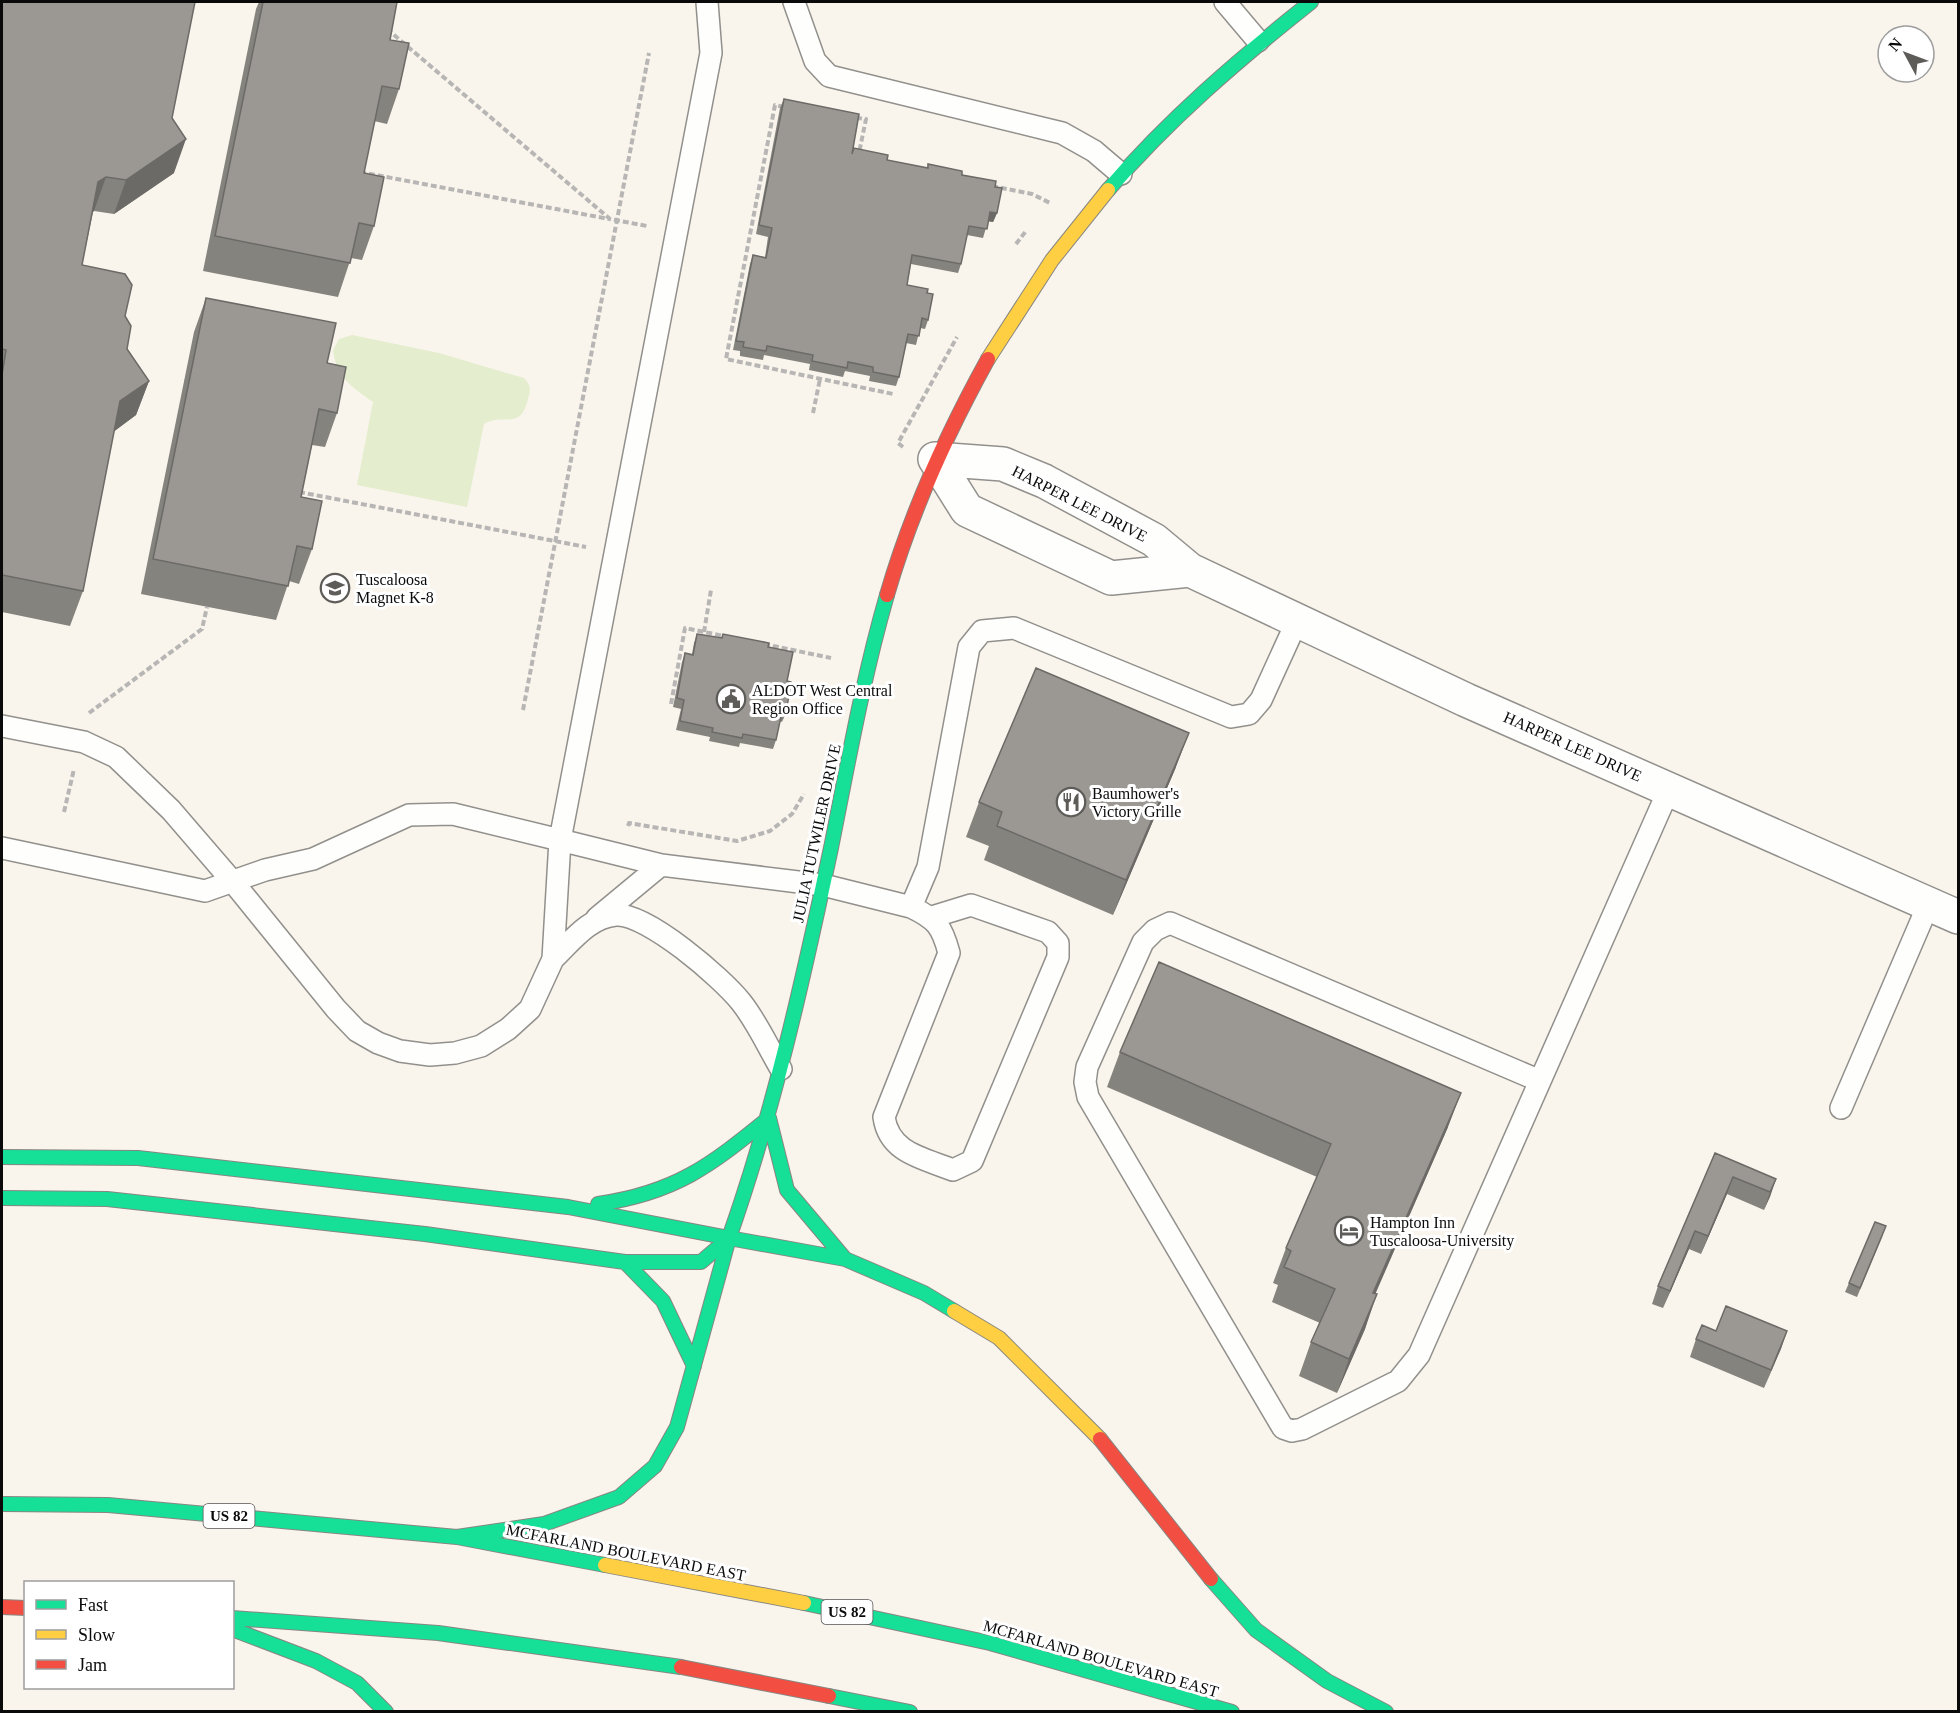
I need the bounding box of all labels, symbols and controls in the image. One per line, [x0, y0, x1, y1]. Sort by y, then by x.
north arrow [1876, 24, 1936, 84]
text: N [1885, 34, 1906, 54]
street label: HARPER LEE DRIVE [1009, 462, 1150, 545]
place label: Tuscaloosa Magnet K-8 [356, 571, 434, 607]
school or university icon: Tuscaloosa Magnet K-8 [319, 572, 351, 604]
place label: ALDOT West Central Region Office [752, 682, 893, 718]
public building icon: ALDOT West Central Region Office [715, 683, 747, 715]
street label: HARPER LEE DRIVE [1501, 708, 1644, 785]
street label: JULIA TUTWILER DRIVE [789, 742, 844, 924]
place label: Baumhower's Victory Grille [1092, 785, 1181, 821]
restaurant icon: Baumhower's Victory Grille [1055, 786, 1087, 818]
place label: Hampton Inn Tuscaloosa-University [1370, 1214, 1514, 1250]
hotel icon: Hampton Inn Tuscaloosa-University [1333, 1215, 1365, 1247]
road number: US 82 [204, 1504, 254, 1528]
street label: MCFARLAND BOULEVARD EAST [505, 1521, 747, 1584]
legend [24, 1581, 234, 1689]
text: Fast [78, 1595, 108, 1615]
road number: US 82 [822, 1600, 872, 1624]
street label: MCFARLAND BOULEVARD EAST [981, 1617, 1221, 1700]
text: Slow [78, 1625, 115, 1645]
text: Jam [78, 1655, 107, 1675]

